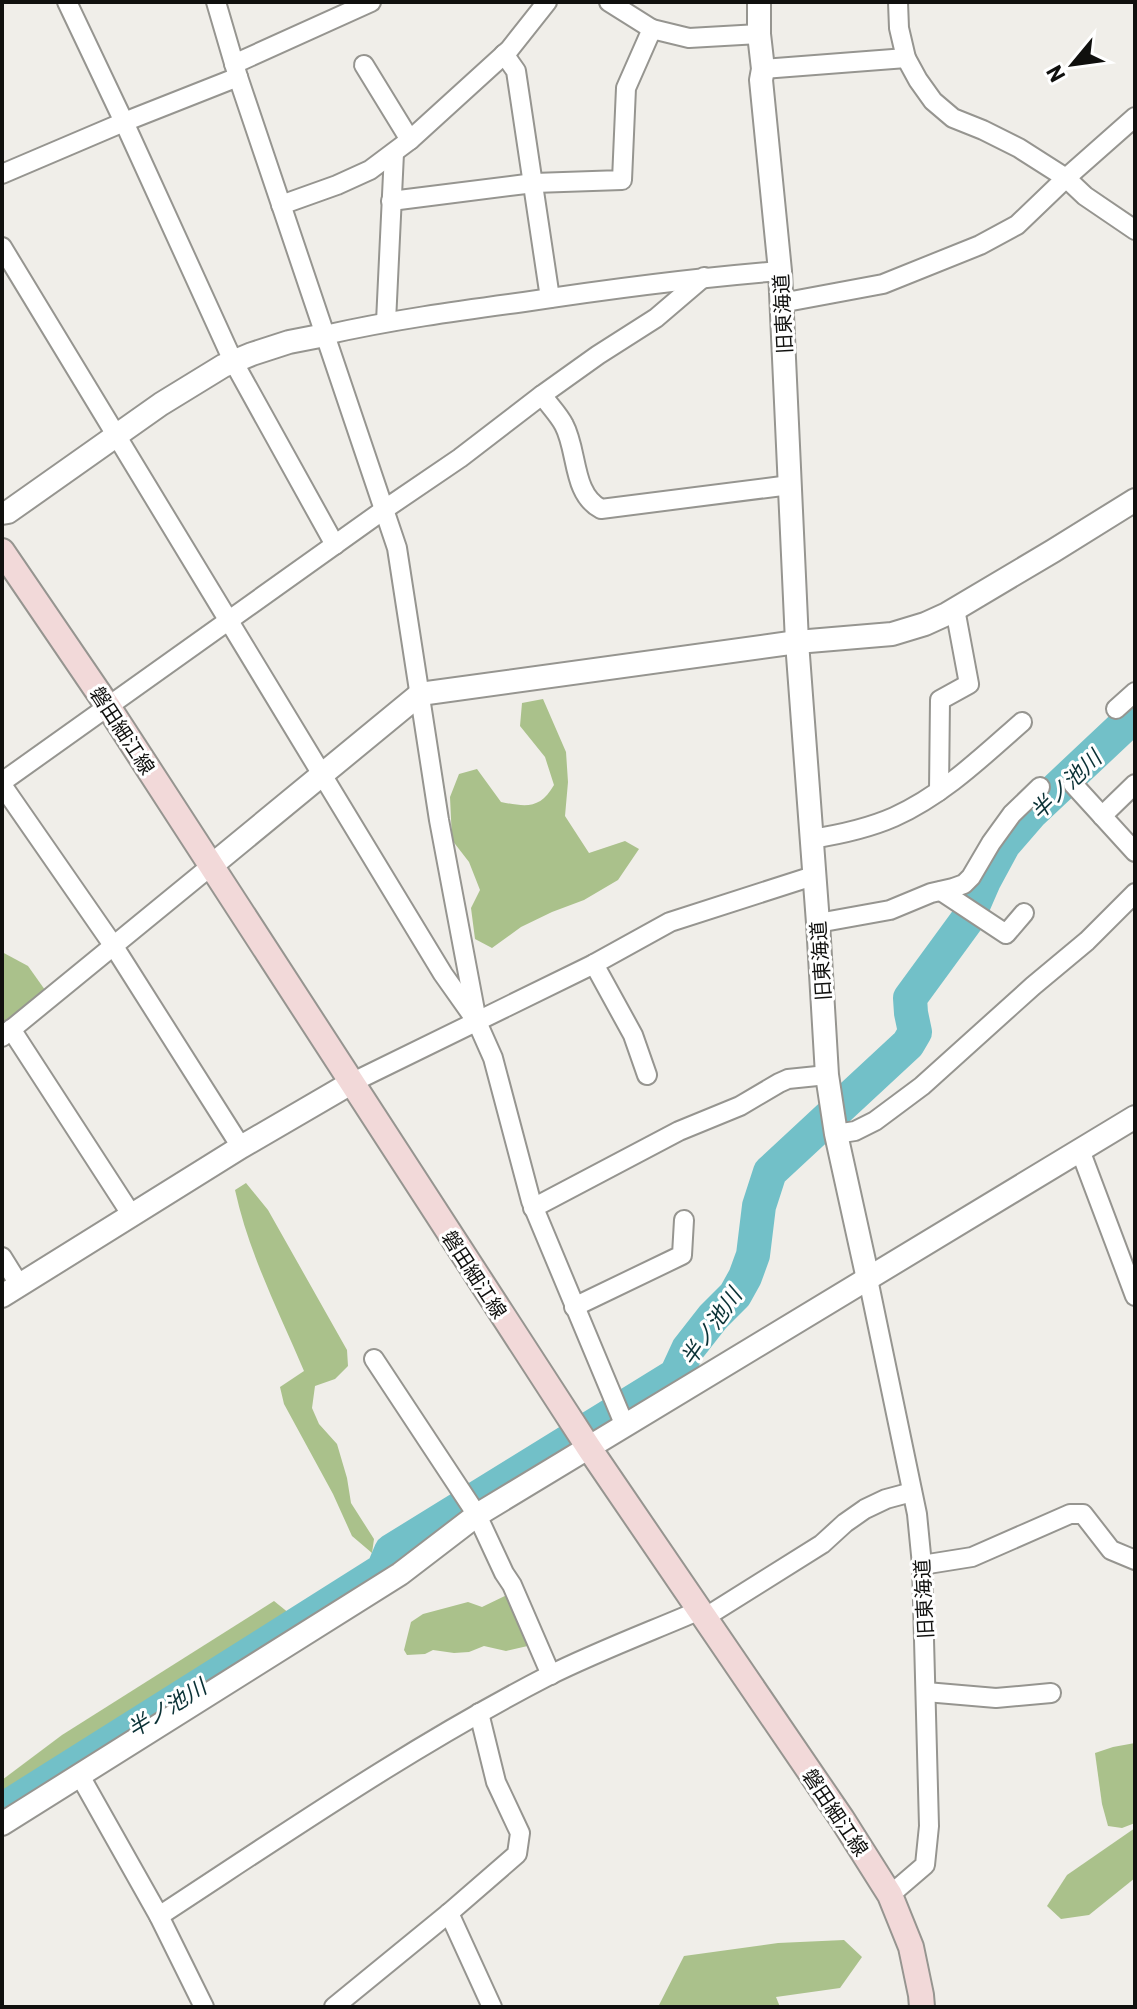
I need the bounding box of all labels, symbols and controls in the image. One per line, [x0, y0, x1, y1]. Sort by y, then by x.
north arrow [1033, 24, 1113, 104]
text: N [1040, 61, 1070, 87]
street label: 旧東海道 [768, 273, 796, 355]
street label: 磐田細江線 [86, 682, 160, 778]
water label: 半ノ池川 [1024, 743, 1107, 824]
street label: 旧東海道 [805, 920, 835, 1002]
street label: 磐田細江線 [438, 1226, 512, 1322]
water label: 半ノ池川 [674, 1281, 747, 1370]
street label: 旧東海道 [909, 1558, 937, 1640]
water label: 半ノ池川 [122, 1672, 212, 1741]
street label: 磐田細江線 [798, 1764, 874, 1860]

